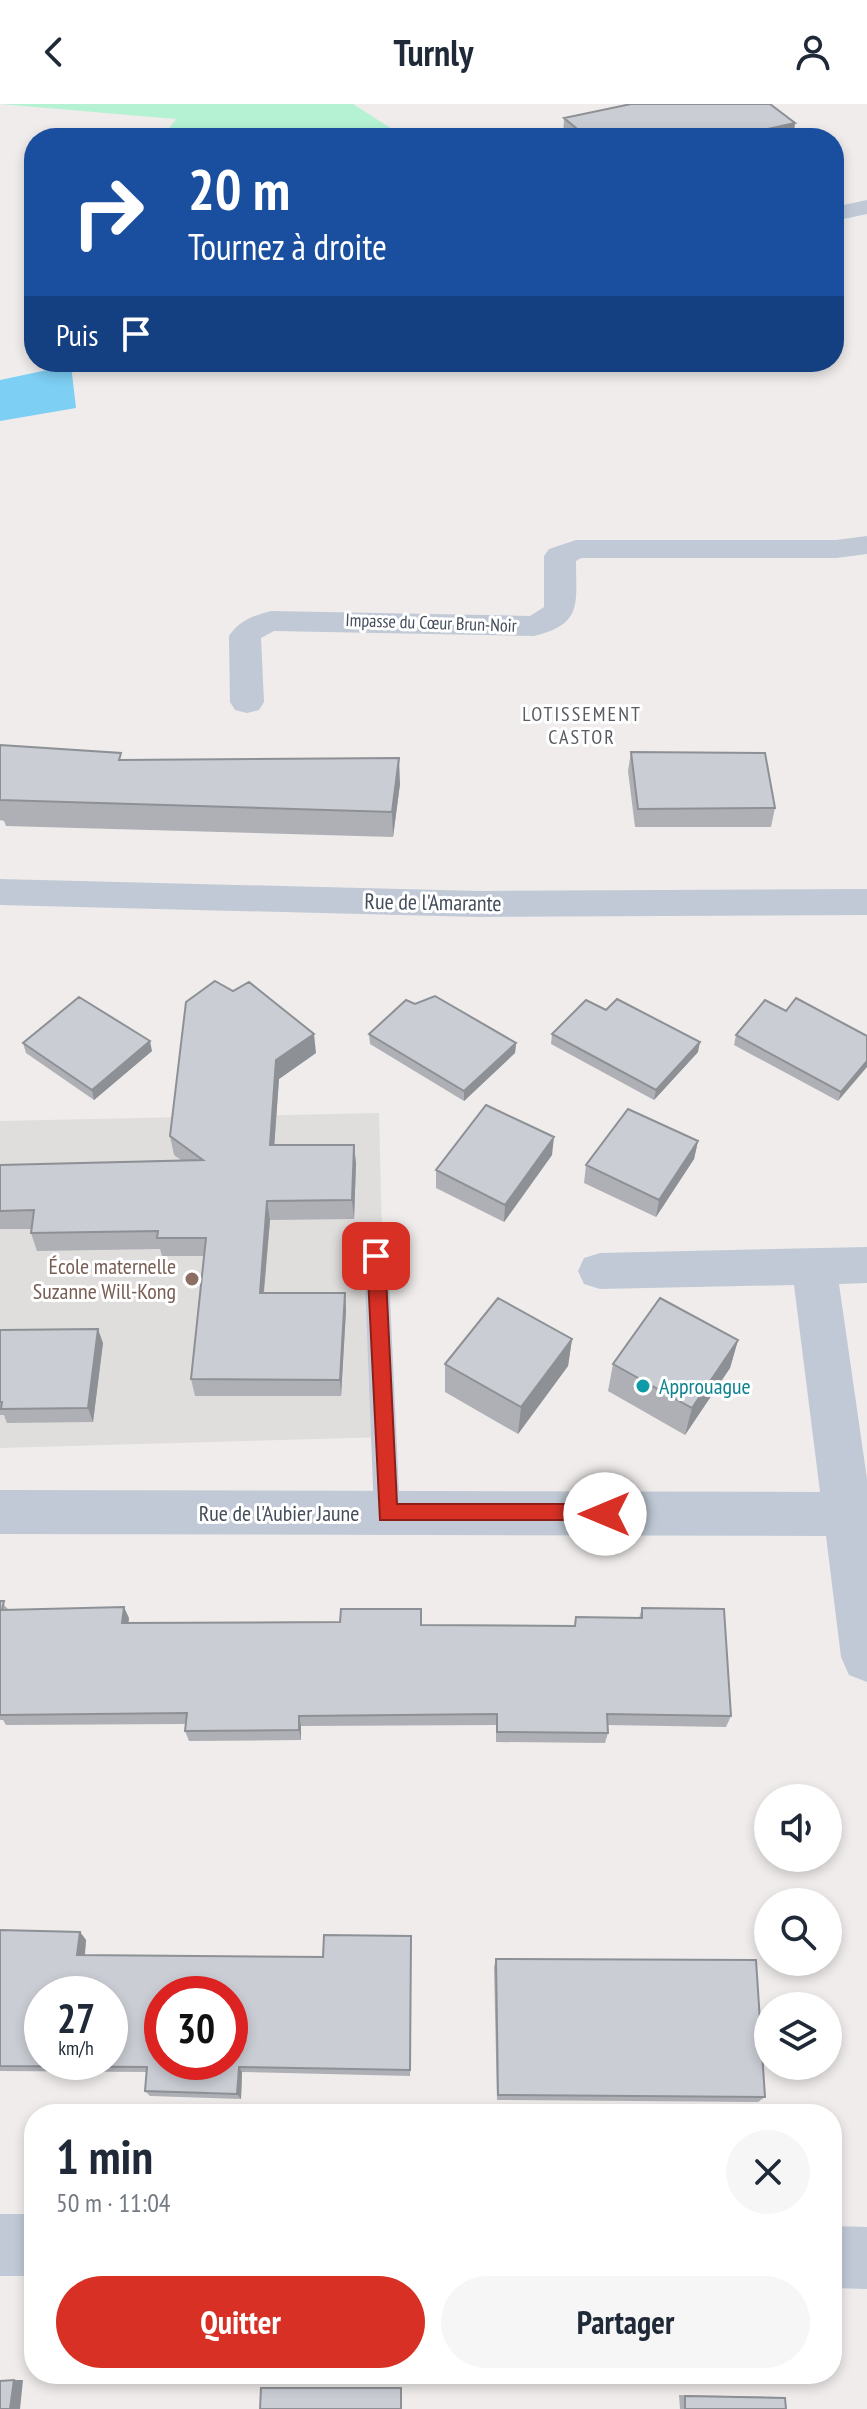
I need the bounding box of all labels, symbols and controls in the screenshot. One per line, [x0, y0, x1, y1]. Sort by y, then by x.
text: Turnly [394, 29, 473, 76]
icon: back [32, 30, 76, 74]
icon: person [791, 30, 835, 74]
text: 20 m [188, 153, 290, 225]
icon: right [56, 160, 160, 264]
text: Tournez à droite [188, 223, 387, 270]
icon: arrive [114, 312, 158, 356]
text: Puis [56, 315, 98, 354]
street label: Impasse du Cœur Brun-Noir [345, 608, 517, 637]
district label: LOTISSEMENT CASTOR [522, 701, 642, 750]
street label: Rue de l'Amarante [364, 887, 502, 917]
pin [342, 1222, 410, 1290]
icon: arrive [354, 1234, 398, 1278]
place label: École maternelle Suzanne Will-Kong [33, 1252, 176, 1305]
marker: École maternelle Suzanne Will-Kong [183, 1270, 201, 1288]
place label: Approuague [659, 1372, 751, 1400]
marker: Approuague [634, 1377, 652, 1395]
position arrow [563, 1472, 647, 1556]
street label: Rue de l'Aubier Jaune [199, 1499, 359, 1527]
map controls [754, 1784, 842, 2080]
button: sound [754, 1784, 842, 1872]
button: search [754, 1888, 842, 1976]
speed limit sign: 30 [144, 1976, 248, 2080]
text: 27 [57, 1992, 95, 2044]
button: layers [754, 1992, 842, 2080]
text: km/h [58, 2035, 94, 2061]
text: 1 min [56, 2125, 153, 2187]
button: close [726, 2130, 810, 2214]
text: 50 m · 11:04 [56, 2186, 171, 2219]
button: Quitter [56, 2276, 425, 2368]
button: Partager [441, 2276, 810, 2368]

